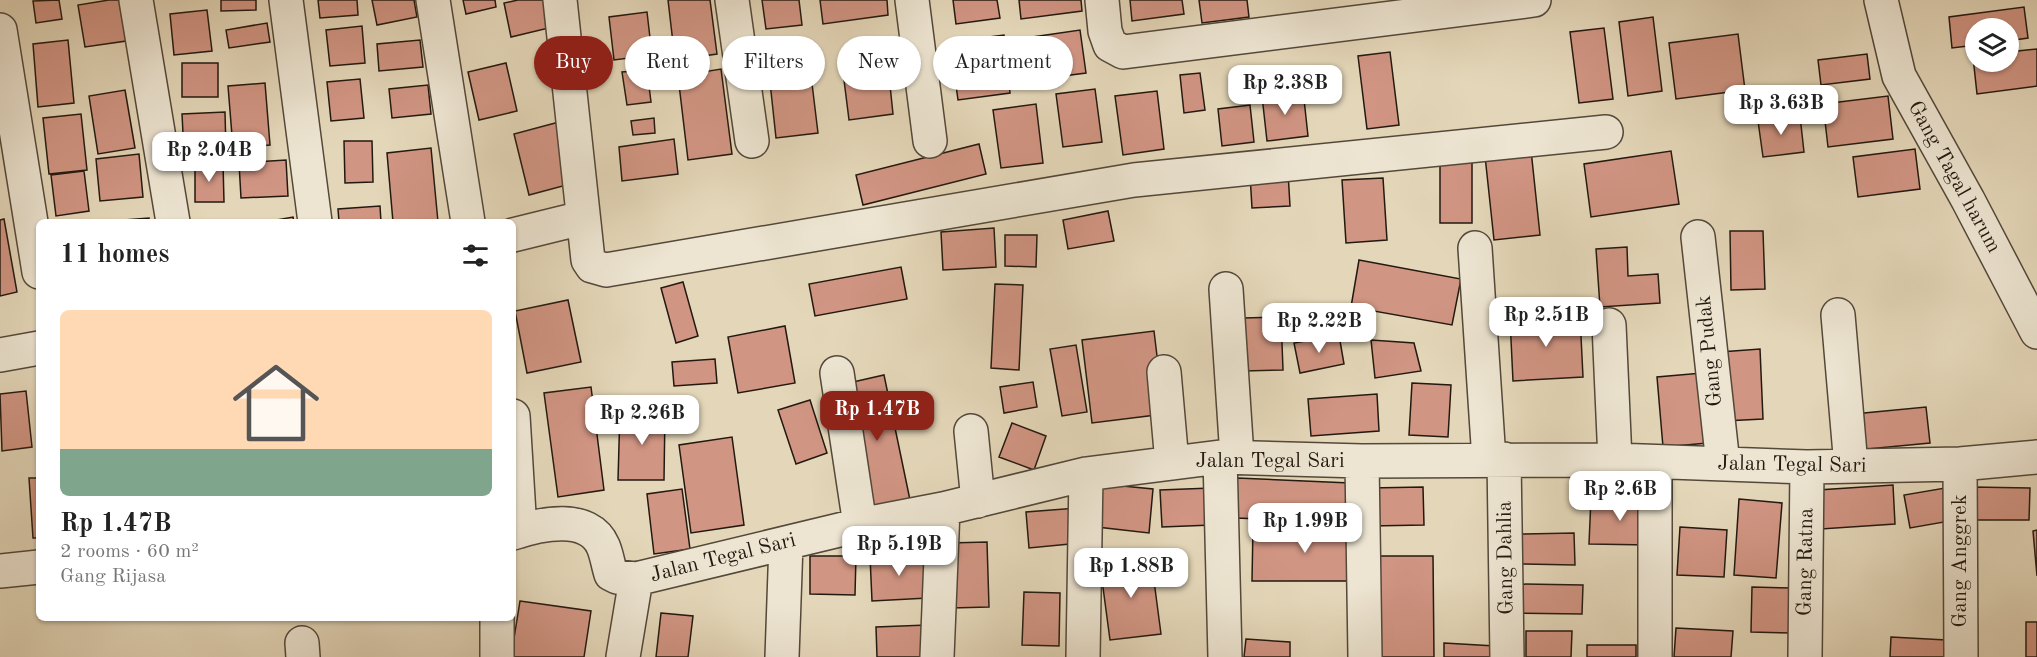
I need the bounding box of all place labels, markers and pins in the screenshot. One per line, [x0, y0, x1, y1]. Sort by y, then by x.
pin: Rp 2.38B [1223, 65, 1347, 116]
pin: Rp 3.63B [1719, 85, 1843, 136]
pin: Rp 2.04B [147, 132, 271, 183]
pin: Rp 2.51B [1484, 297, 1608, 348]
pin: Rp 2.22B [1257, 303, 1381, 354]
pin: Rp 1.47B [815, 391, 939, 442]
pin: Rp 2.26B [580, 395, 704, 446]
pin: Rp 2.6B [1565, 471, 1675, 522]
pin: Rp 1.99B [1243, 503, 1367, 554]
pin: Rp 5.19B [837, 526, 961, 577]
pin: Rp 1.88B [1069, 548, 1193, 599]

